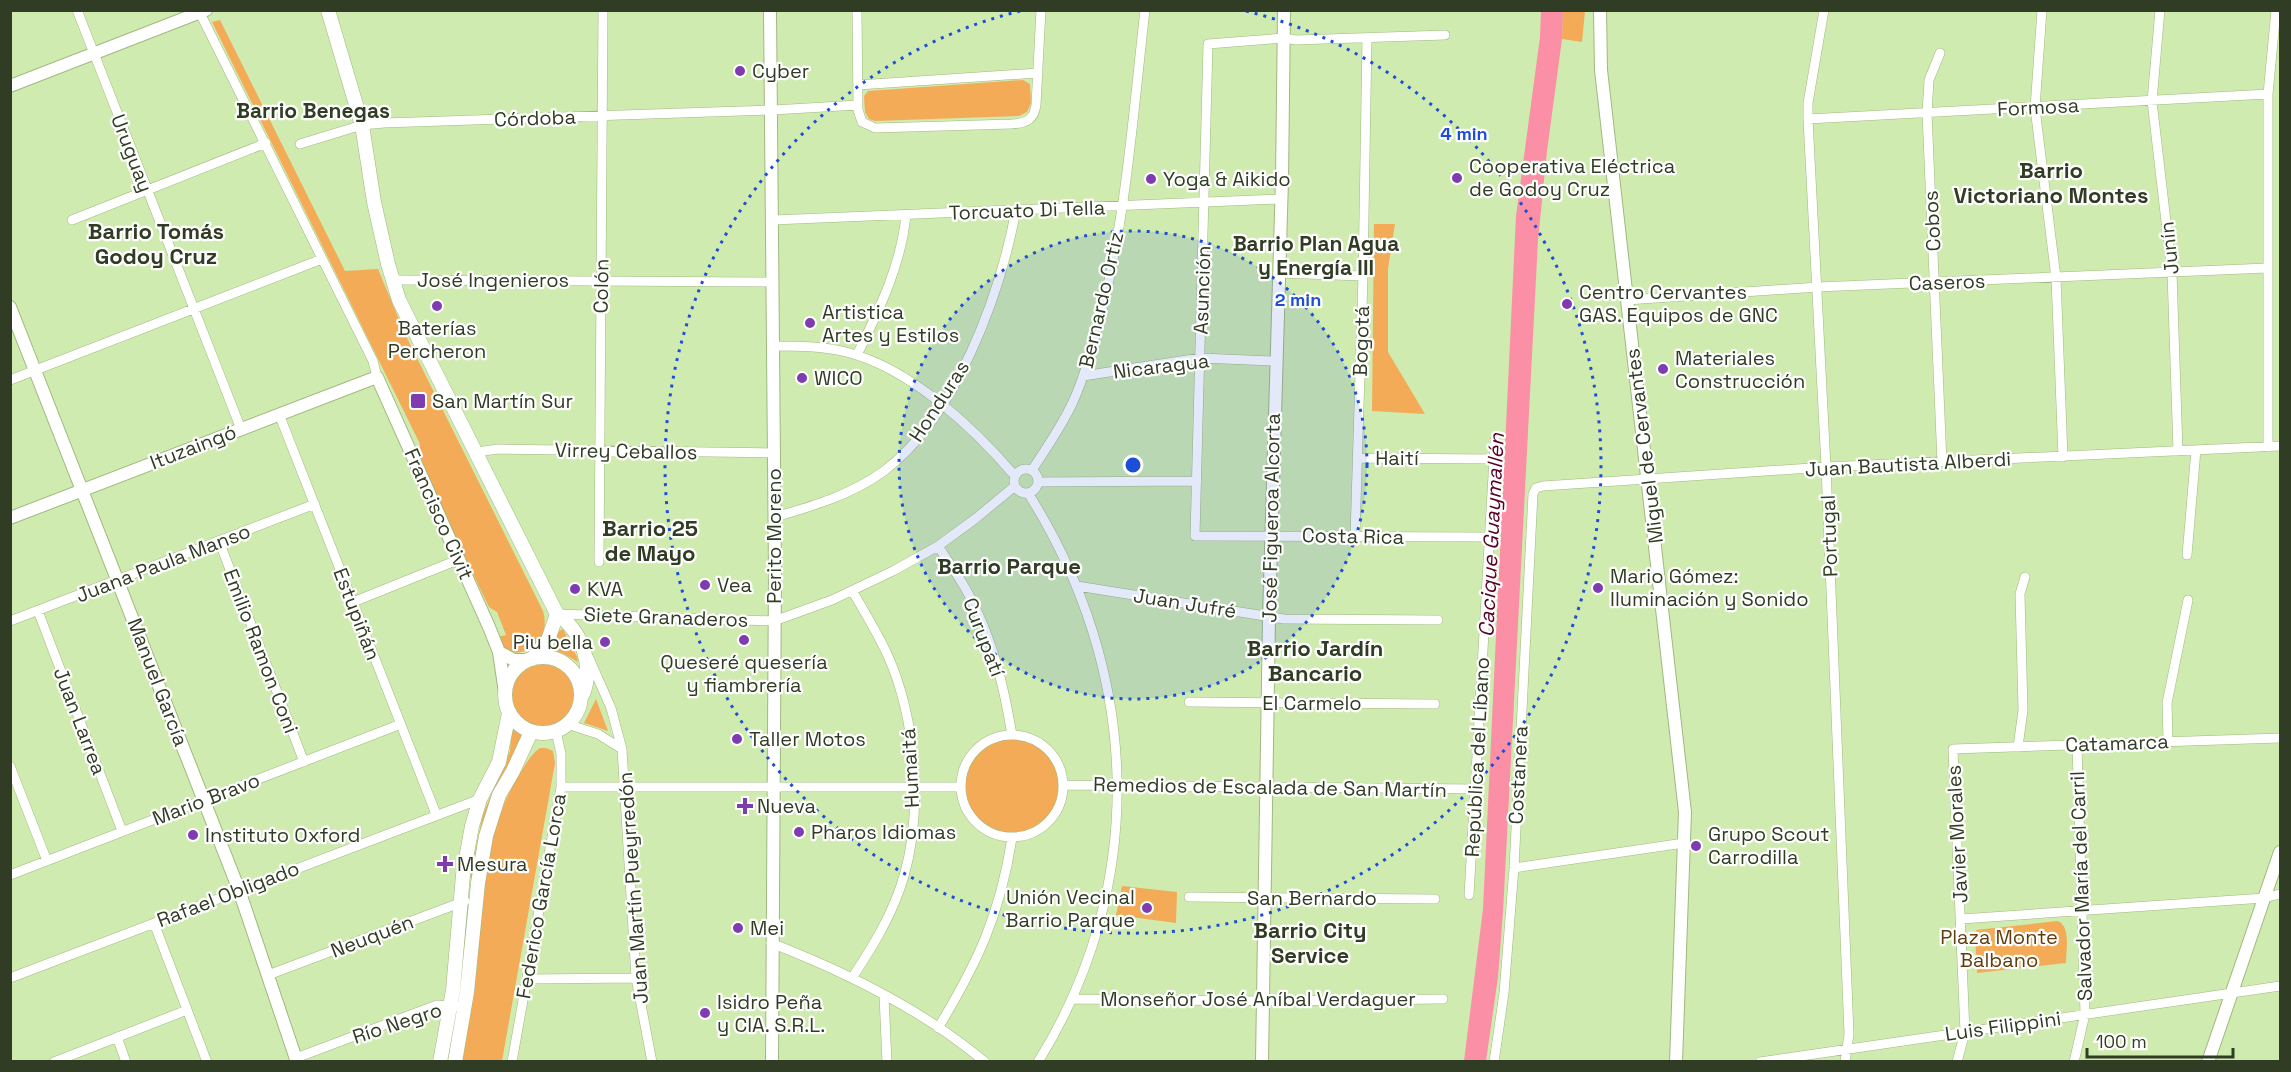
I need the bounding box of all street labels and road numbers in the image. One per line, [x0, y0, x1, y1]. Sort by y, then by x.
street label: Formosa [1996, 92, 2080, 122]
street label: Córdoba [494, 104, 576, 132]
street label: Uruguay [105, 110, 159, 196]
street label: Cobos [1917, 190, 1947, 252]
street label: Torcuato Di Tella [948, 194, 1106, 226]
street label: Junín [2153, 220, 2185, 276]
street label: Bernardo Ortiz [1073, 229, 1129, 371]
street label: Asunción [1187, 245, 1217, 335]
street label: Colón [588, 258, 614, 314]
street label: José Ingenieros [417, 267, 569, 293]
street label: Caseros [1908, 268, 1986, 296]
street label: Bogotá [1347, 305, 1375, 377]
street label: Nicaragua [1111, 347, 1211, 385]
street label: Miguel de Cervantes [1619, 347, 1669, 545]
street label: Honduras [903, 355, 975, 447]
street label: José Figueroa Alcorta [1256, 413, 1286, 623]
street label: Ituzaingó [146, 419, 240, 475]
street label: Virrey Ceballos [554, 437, 698, 465]
street label: Francisco Civit [398, 444, 480, 584]
street label: Haití [1375, 445, 1419, 471]
street label: Juan Bautista Alberdi [1804, 446, 2012, 482]
street label: Perito Moreno [761, 468, 787, 604]
street label: Portugal [1815, 494, 1843, 578]
street label: Juana Paula Manso [72, 518, 254, 608]
street label: Costa Rica [1302, 522, 1404, 550]
street label: Estupiñán [328, 564, 386, 664]
street label: Emilio Ramon Coni [218, 565, 304, 737]
street label: Juan Jufré [1132, 582, 1238, 624]
street label: Curupatí [957, 594, 1011, 680]
street label: Siete Granaderos [583, 601, 749, 633]
street label: Manuel García [122, 614, 194, 750]
street label: República del Líbano [1459, 656, 1495, 858]
street label: Juan Larrea [48, 664, 112, 778]
street label: El Carmelo [1262, 690, 1362, 716]
street label: Costanera [1502, 725, 1534, 825]
street label: Humaitá [895, 728, 925, 808]
street label: Catamarca [2065, 728, 2169, 758]
street label: Javier Morales [1940, 764, 1974, 904]
street label: Mario Bravo [149, 767, 263, 831]
street label: Juan Martín Pueyrredón [612, 771, 654, 1005]
street label: Remedios de Escalada de San Martín [1093, 771, 1447, 803]
street label: Salvador María del Carril [2064, 771, 2098, 1001]
street label: Federico García Lorca [510, 791, 572, 1001]
street label: Rafael Obligado [153, 855, 303, 933]
street label: San Bernardo [1247, 885, 1377, 911]
street label: Neuquén [327, 908, 417, 964]
street label: Monseñor José Aníbal Verdaguer [1100, 986, 1416, 1012]
street label: Río Negro [349, 996, 445, 1050]
street label: Luis Filippini [1943, 1005, 2063, 1047]

